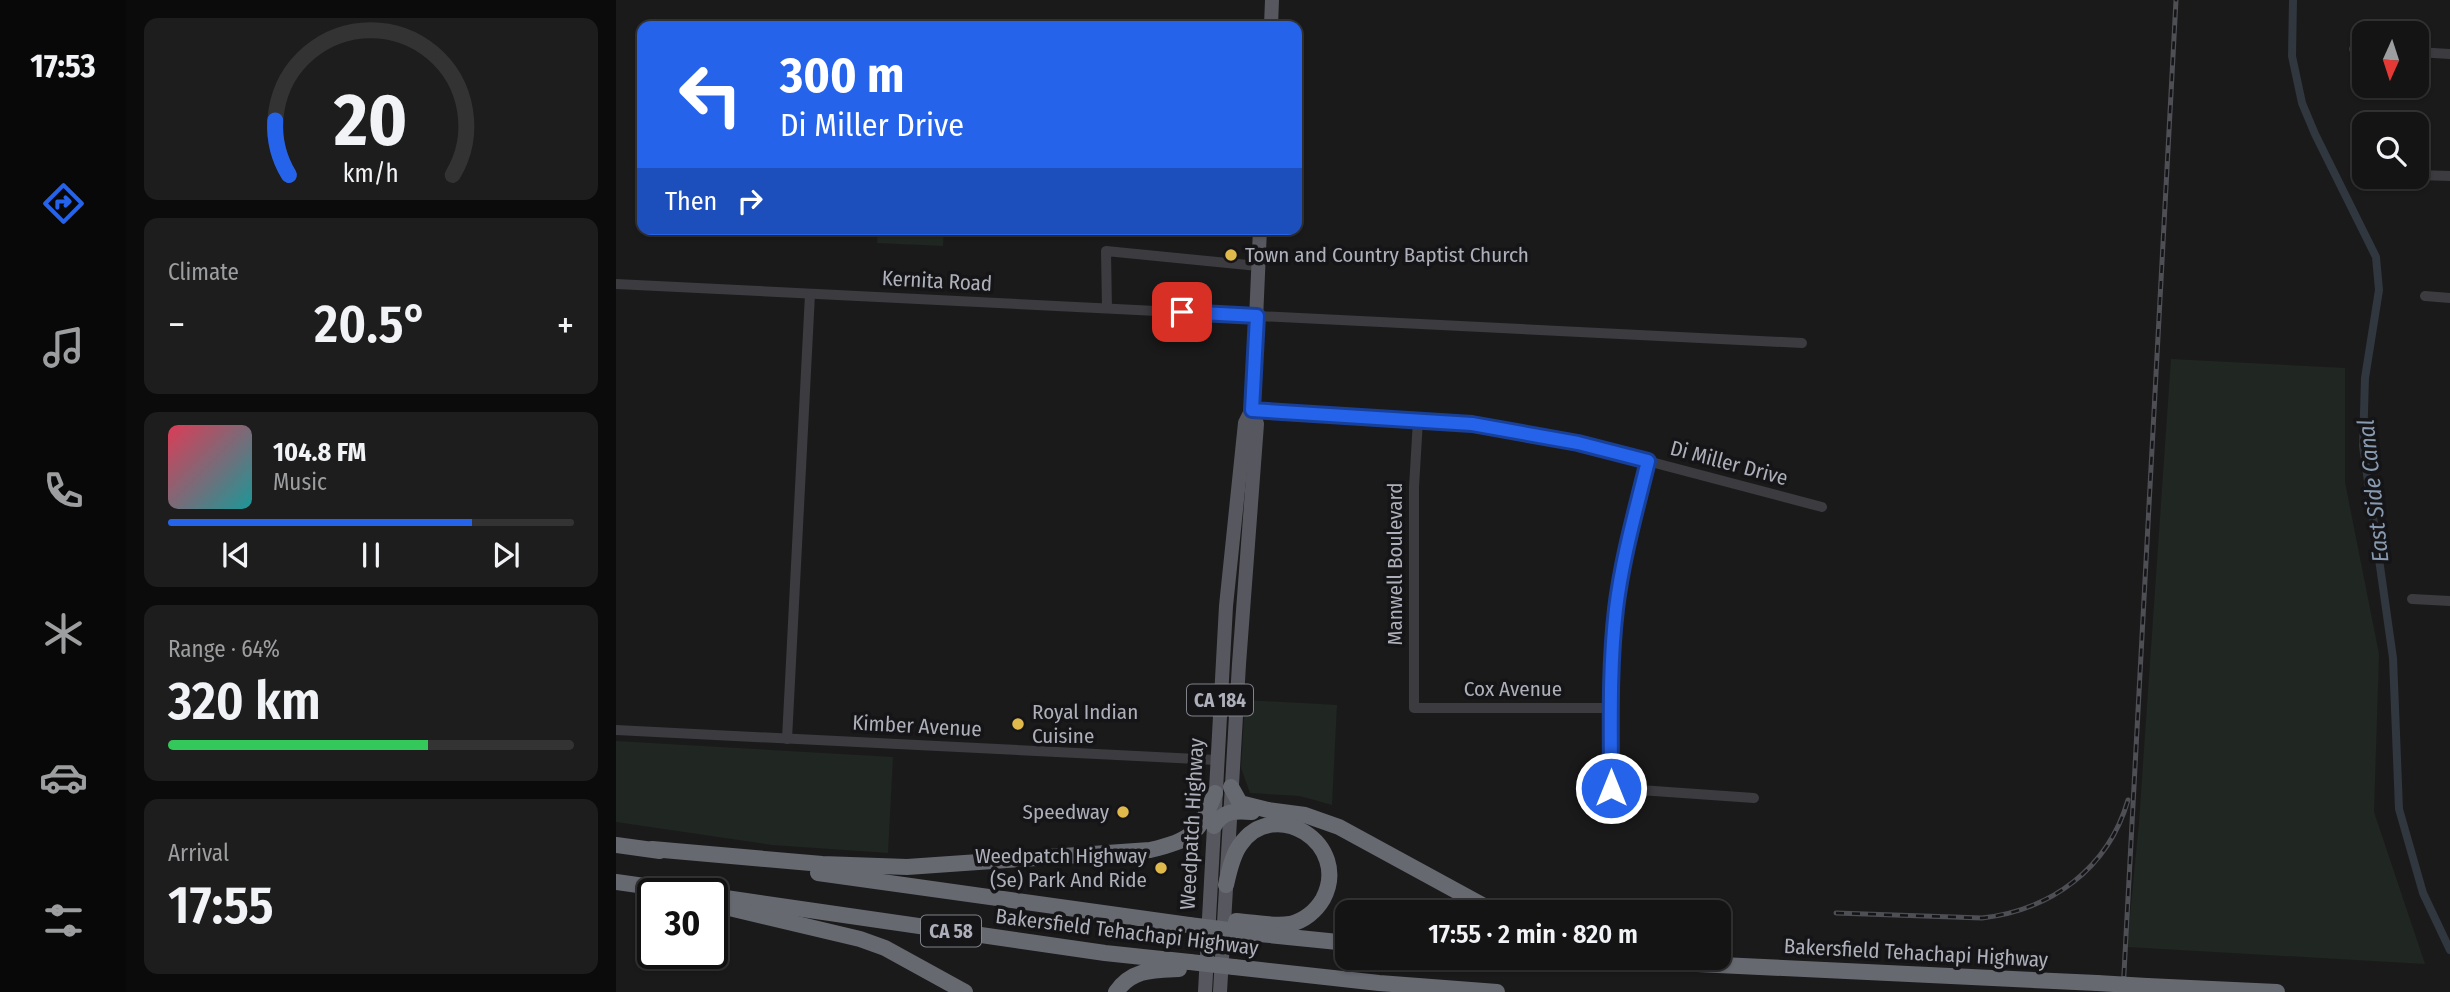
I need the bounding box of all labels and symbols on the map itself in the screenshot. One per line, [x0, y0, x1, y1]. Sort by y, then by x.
north arrow [2352, 21, 2429, 98]
place label: Town and Country Baptist Church [1245, 242, 1529, 268]
marker: Town and Country Baptist Church [1223, 247, 1239, 263]
street label: Kernita Road [881, 265, 993, 297]
pin [1152, 282, 1212, 342]
water label: East Side Canal [2352, 418, 2394, 564]
street label: Di Miller Drive [1667, 435, 1791, 491]
street label: Manwell Boulevard [1382, 482, 1408, 646]
street label: Cox Avenue [1464, 676, 1562, 702]
road number: CA 184 [1187, 684, 1253, 716]
place label: Royal Indian Cuisine [1032, 699, 1138, 749]
street label: Kimber Avenue [852, 710, 982, 742]
marker: Royal Indian Cuisine [1010, 716, 1026, 732]
street label: Weedpatch Highway [1175, 737, 1210, 911]
position arrow [1574, 751, 1648, 825]
place label: Speedway [1023, 799, 1110, 825]
marker: Speedway [1115, 804, 1131, 820]
place label: Weedpatch Highway (Se) Park And Ride [975, 843, 1148, 893]
marker: Weedpatch Highway (Se) Park And Ride [1153, 860, 1169, 876]
speed limit sign: 30 [637, 878, 728, 969]
street label: Bakersfield Tehachapi Highway [994, 903, 1261, 961]
road number: CA 58 [921, 916, 981, 946]
street label: Bakersfield Tehachapi Highway [1783, 933, 2049, 973]

